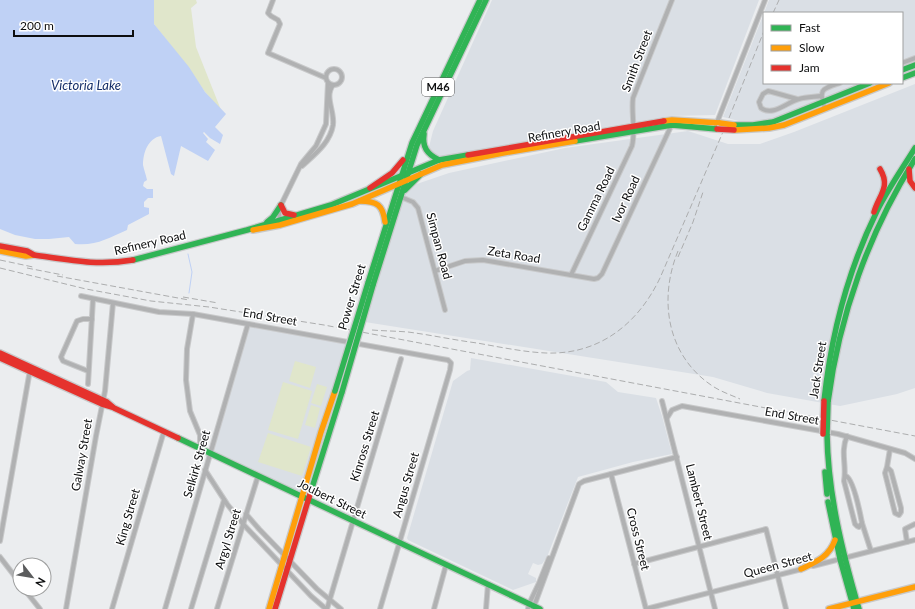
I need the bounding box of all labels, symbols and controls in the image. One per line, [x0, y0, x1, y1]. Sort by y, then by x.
scale bar [14, 12, 133, 38]
legend [763, 12, 903, 84]
text: 200 m [20, 18, 54, 33]
text: Fast [799, 20, 821, 35]
street label: Smith Street [618, 27, 655, 94]
text: Slow [799, 40, 825, 55]
text: Jam [799, 60, 820, 75]
water label: Victoria Lake [51, 77, 121, 93]
road number: M46 [422, 78, 454, 96]
street label: Refinery Road [527, 118, 601, 145]
street label: Gamma Road [573, 164, 618, 234]
street label: Ivor Road [608, 173, 643, 225]
street label: Simpan Road [423, 211, 456, 281]
street label: Refinery Road [113, 227, 187, 258]
street label: Zeta Road [487, 243, 542, 266]
street label: Power Street [334, 261, 369, 332]
street label: End Street [242, 304, 299, 329]
street label: Jack Street [806, 340, 830, 399]
street label: End Street [764, 403, 821, 428]
street label: Kinross Street [347, 408, 383, 483]
street label: Galway Street [68, 417, 95, 492]
street label: Selkirk Street [180, 428, 214, 499]
street label: Angus Street [389, 450, 422, 519]
street label: Lambert Street [683, 462, 716, 542]
street label: Joubert Street [295, 475, 370, 522]
street label: King Street [112, 486, 143, 547]
street label: Argyl Street [211, 506, 244, 571]
street label: Cross Street [623, 506, 654, 572]
street label: Queen Street [742, 548, 814, 581]
north arrow [12, 557, 52, 597]
text: N [33, 575, 49, 589]

